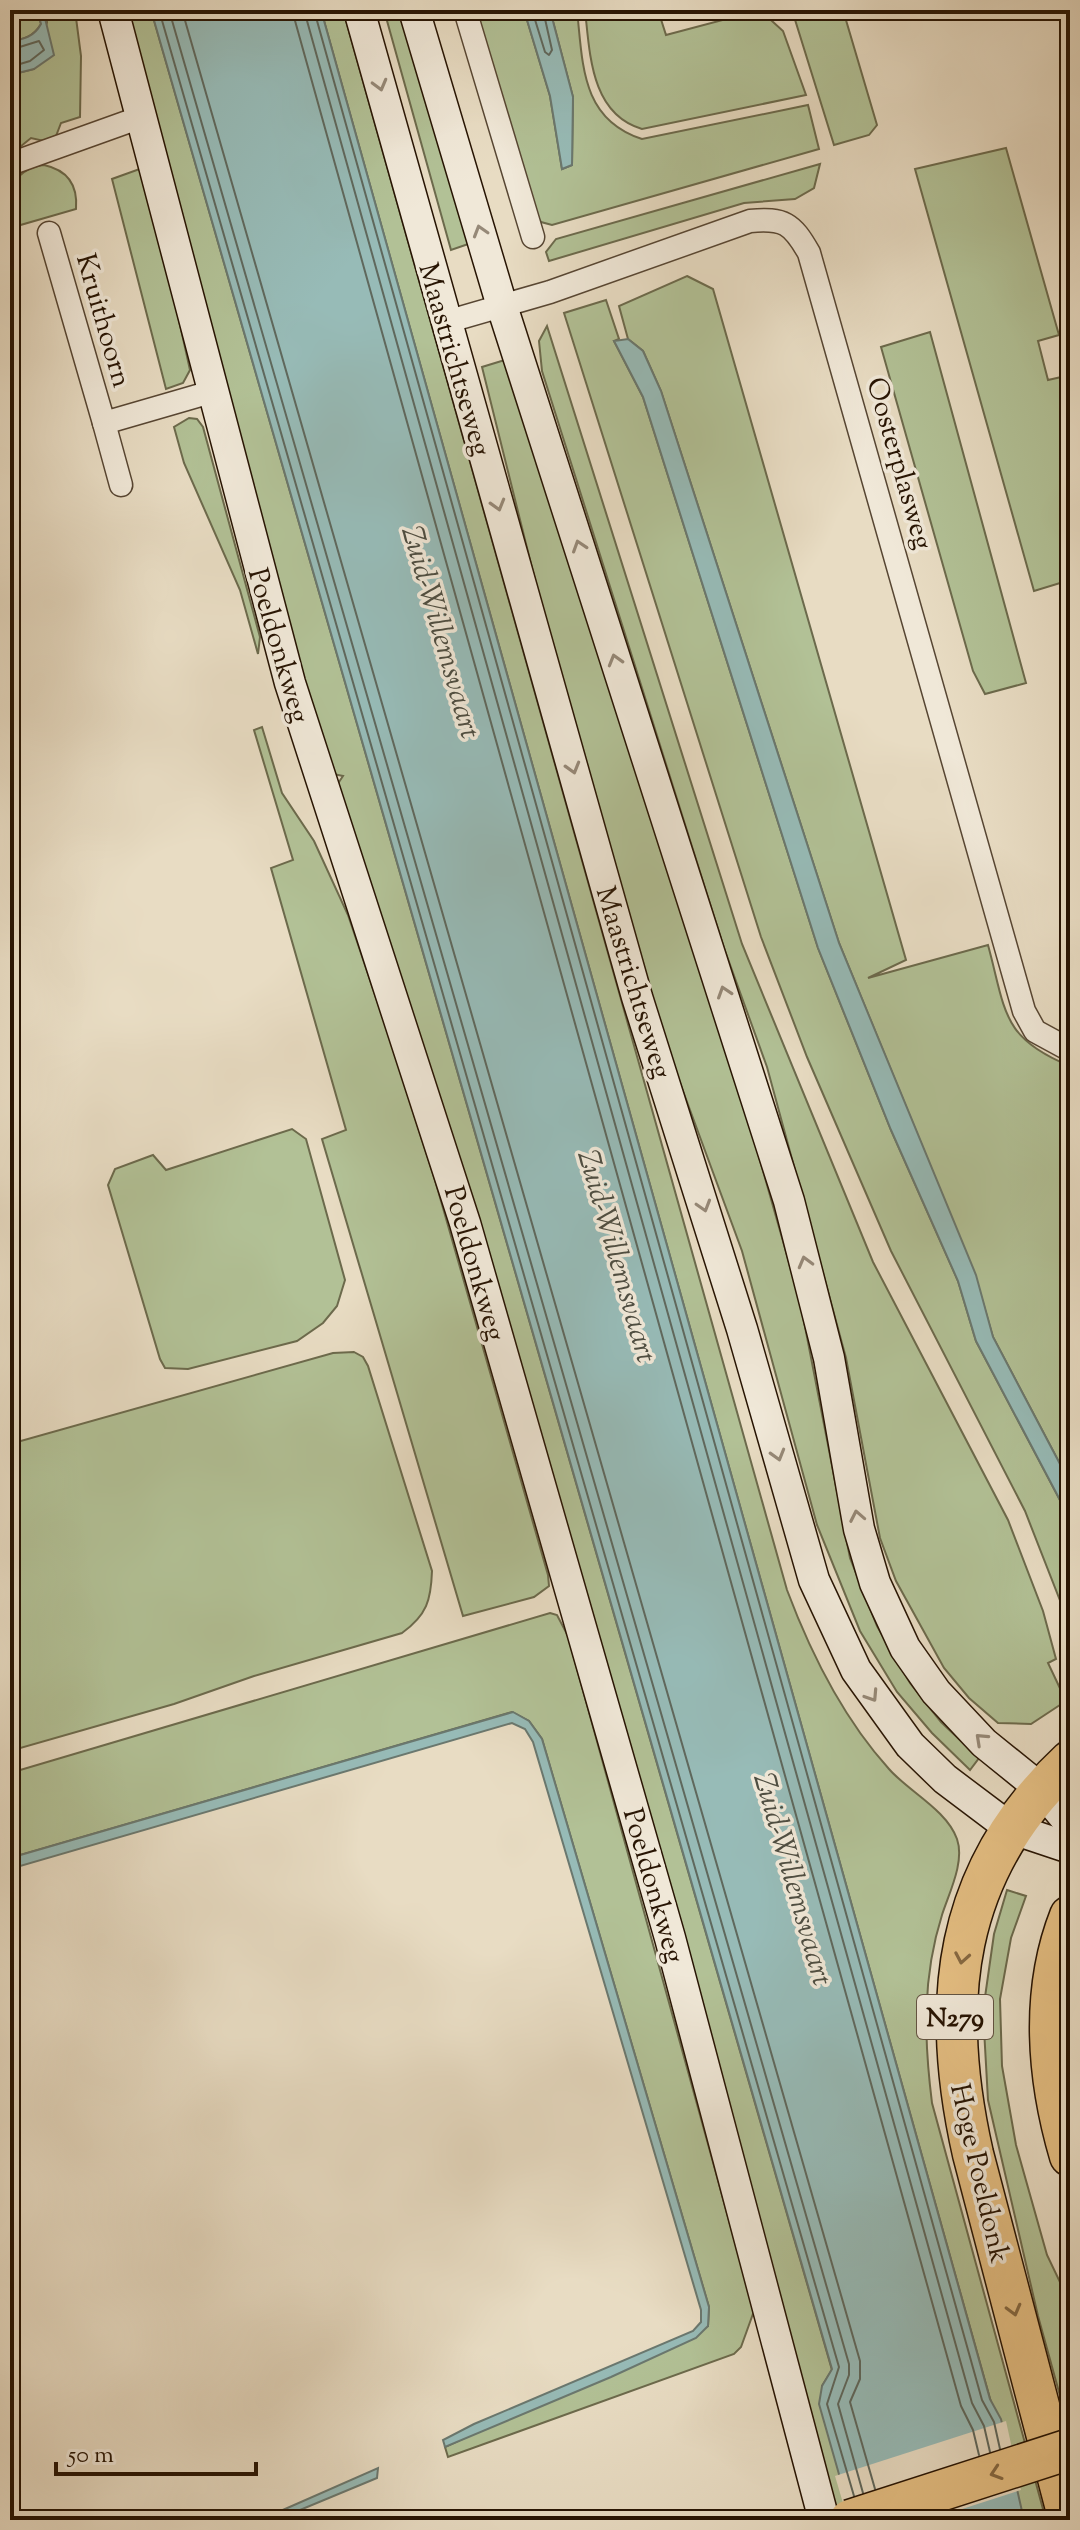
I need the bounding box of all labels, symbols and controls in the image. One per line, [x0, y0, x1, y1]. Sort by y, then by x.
one-way arrow [371, 78, 387, 92]
one-way arrow [473, 225, 489, 239]
street label: Kruithoorn [64, 249, 140, 392]
street label: Maastrichtseweg [406, 259, 500, 461]
street label: Oosterplasweg [854, 373, 942, 555]
one-way arrow [489, 498, 505, 512]
water label: Zuid-Willemsvaart [389, 521, 491, 744]
one-way arrow [573, 540, 589, 554]
street label: Poeldonkweg [236, 564, 318, 728]
one-way arrow [608, 653, 624, 667]
one-way arrow [563, 761, 580, 775]
street label: Maastrichtseweg [584, 882, 680, 1084]
one-way arrow [717, 985, 733, 999]
water label: Zuid-Willemsvaart [565, 1145, 667, 1368]
street label: Poeldonkweg [432, 1182, 514, 1346]
one-way arrow [695, 1199, 711, 1212]
one-way arrow [798, 1255, 814, 1269]
one-way arrow [769, 1448, 785, 1462]
one-way arrow [849, 1510, 866, 1524]
one-way arrow [862, 1687, 877, 1702]
one-way arrow [976, 1734, 990, 1749]
water label: Zuid-Willemsvaart [741, 1768, 843, 1991]
street label: Poeldonkweg [611, 1804, 693, 1968]
one-way arrow [954, 1951, 971, 1964]
road number: N279 [917, 1995, 993, 2039]
street label: Hoge Poeldonk [938, 2080, 1018, 2267]
one-way arrow [1005, 2303, 1021, 2317]
scale bar [56, 2426, 256, 2476]
text: 50 m [66, 2439, 114, 2473]
one-way arrow [989, 2464, 1003, 2480]

